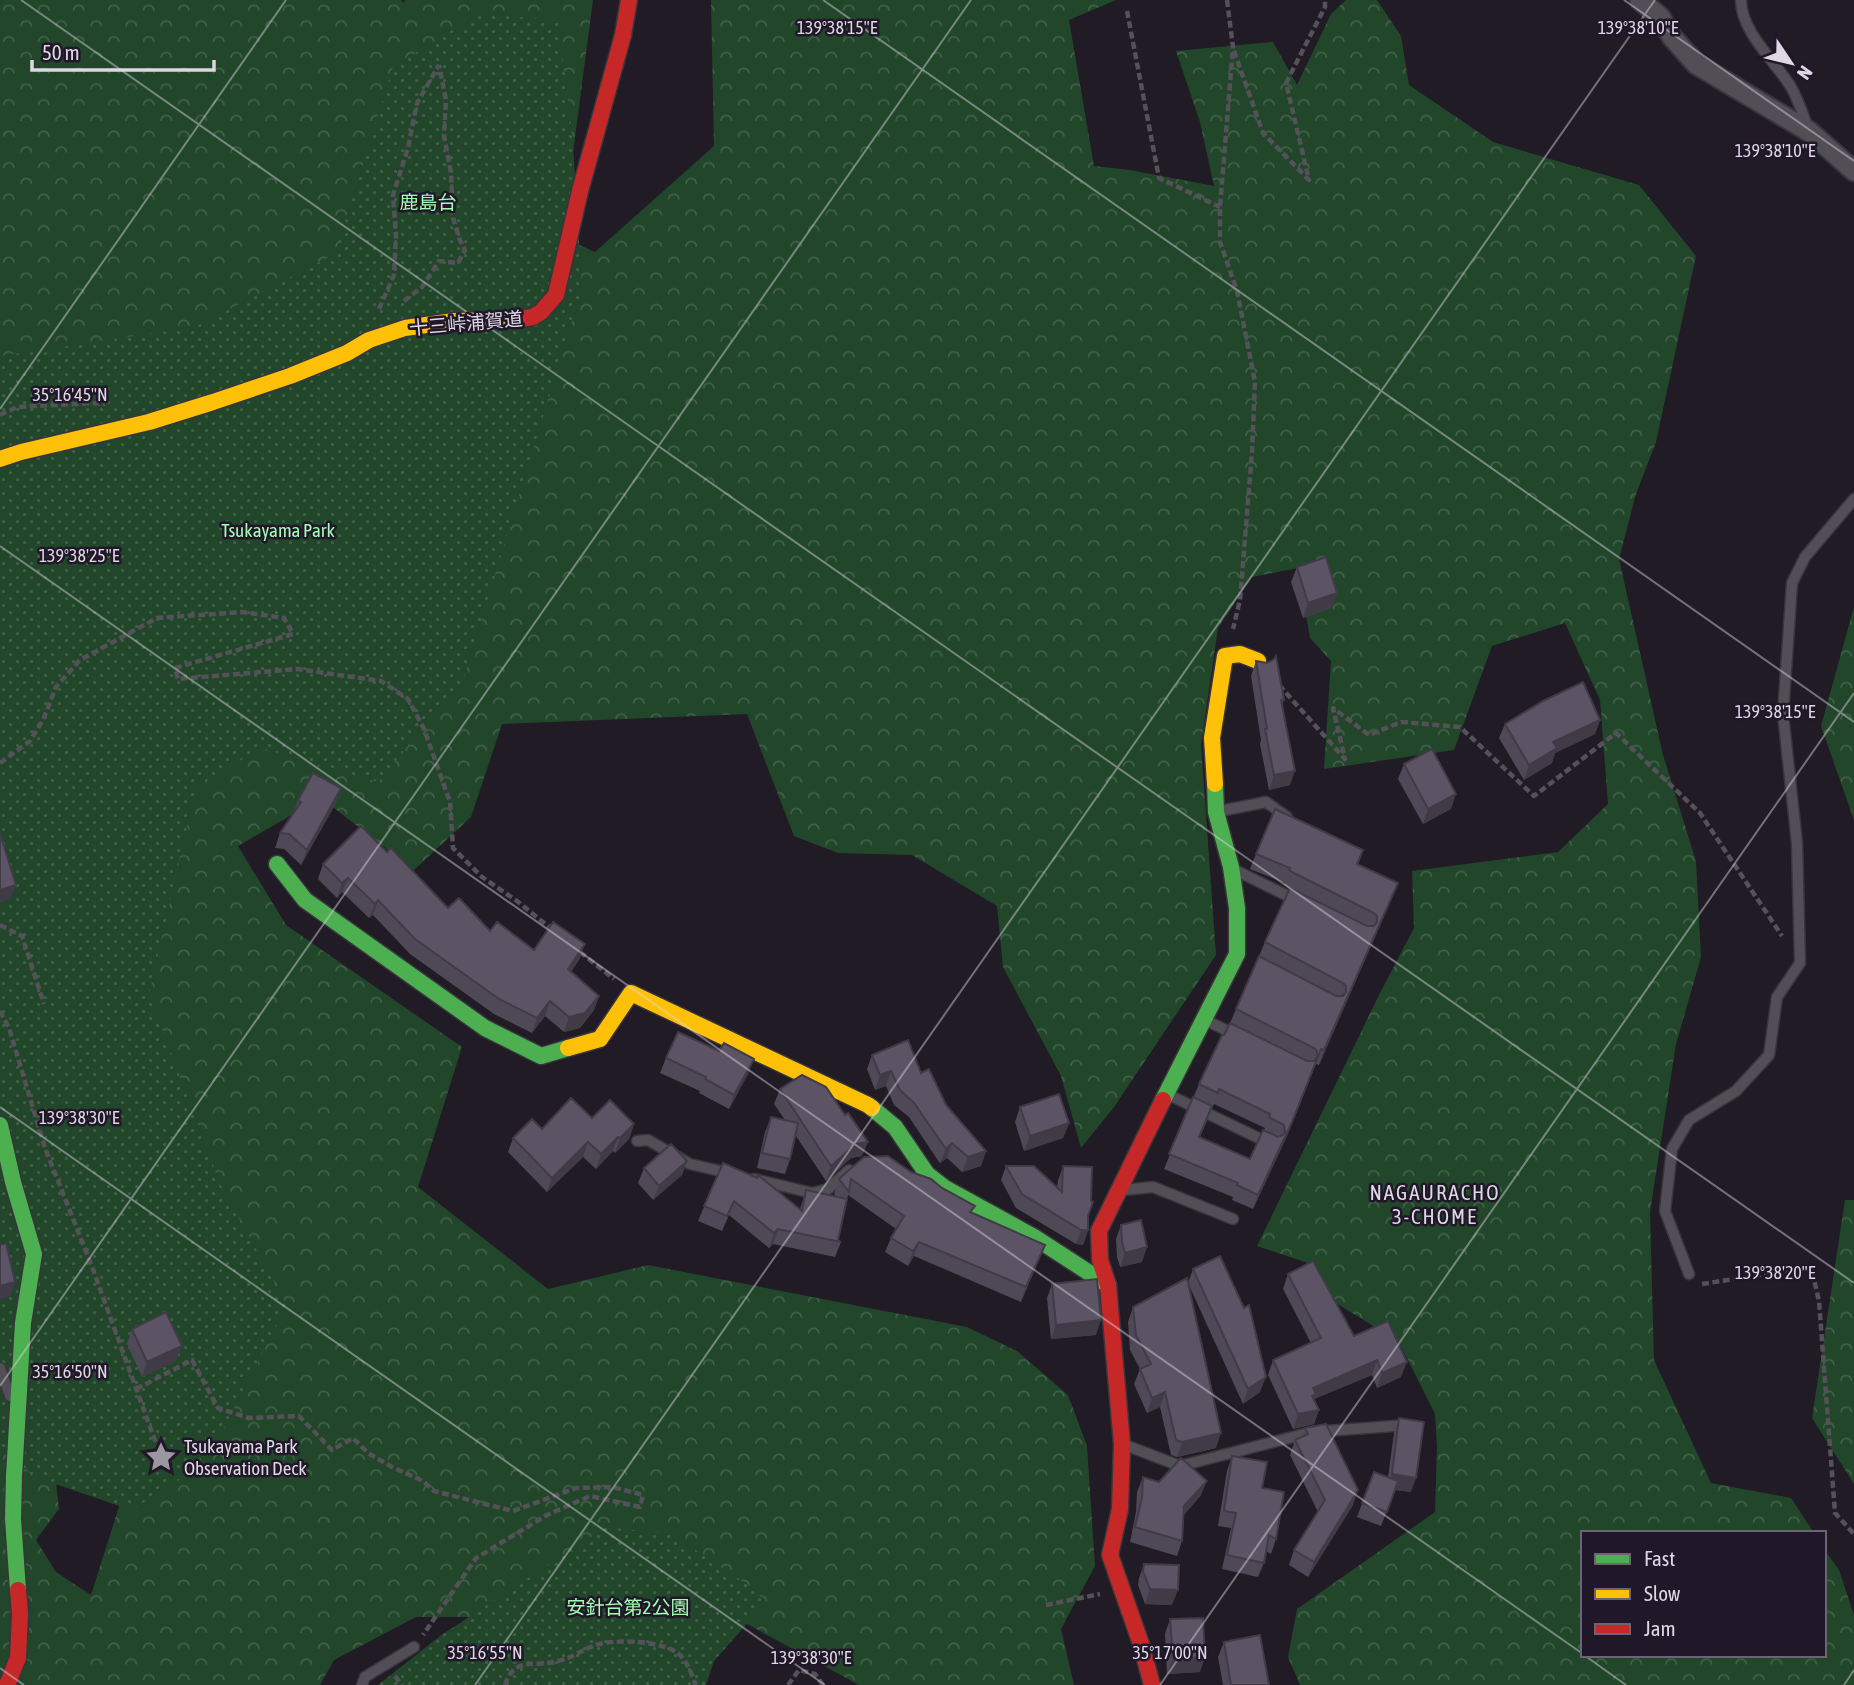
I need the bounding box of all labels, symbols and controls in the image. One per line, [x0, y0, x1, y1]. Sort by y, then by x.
text: 139°38'15"E [797, 17, 878, 38]
text: 139°38'10"E [1598, 17, 1679, 38]
scale bar [32, 28, 214, 72]
north arrow [1756, 28, 1826, 98]
text: 50 m [42, 40, 80, 64]
text: N [1793, 62, 1817, 84]
text: 139°38'10"E [1735, 140, 1816, 161]
park label: 鹿島台 [399, 191, 457, 213]
street label: 十三峠浦賀道 [408, 307, 524, 339]
text: 35°16'45"N [32, 384, 108, 405]
park label: Tsukayama Park [221, 519, 335, 541]
text: 139°38'25"E [39, 545, 120, 566]
text: 139°38'15"E [1735, 701, 1816, 722]
text: 139°38'30"E [39, 1107, 120, 1128]
district label: NAGAURACHO 3-CHOME [1369, 1180, 1501, 1228]
text: 139°38'20"E [1735, 1262, 1816, 1283]
text: 35°16'50"N [32, 1361, 108, 1382]
place label: Tsukayama Park Observation Deck [184, 1435, 307, 1479]
place icon: Tsukayama Park Observation Deck [144, 1440, 178, 1474]
legend [1581, 1531, 1826, 1657]
text: Fast [1644, 1546, 1675, 1570]
text: Slow [1644, 1581, 1681, 1605]
park label: 安針台第2公園 [567, 1596, 689, 1618]
text: Jam [1644, 1616, 1676, 1640]
text: 35°16'55"N [447, 1642, 523, 1663]
text: 35°17'00"N [1132, 1642, 1208, 1663]
text: 139°38'30"E [771, 1647, 852, 1668]

